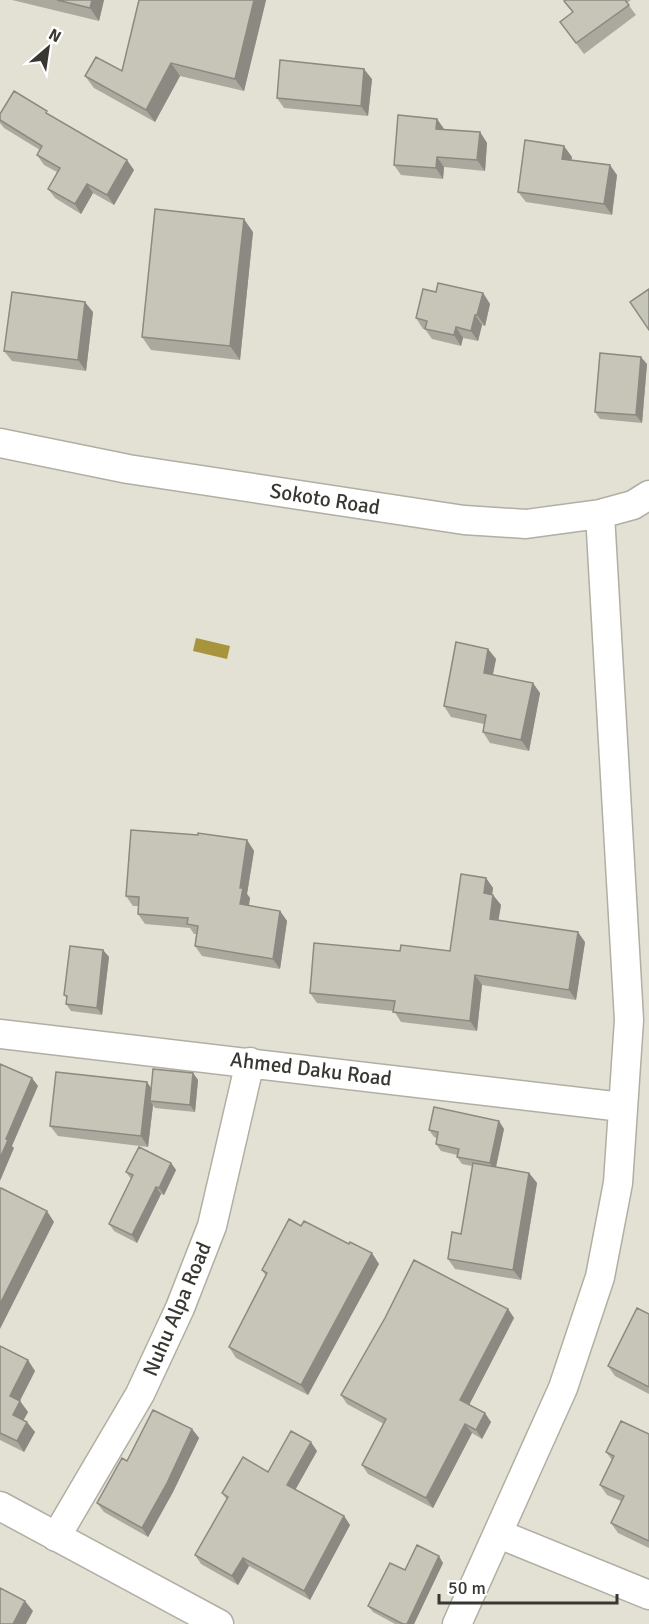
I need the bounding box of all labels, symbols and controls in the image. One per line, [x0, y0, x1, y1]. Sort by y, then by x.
north arrow [18, 18, 78, 78]
text: N [45, 24, 65, 47]
street label: Sokoto Road [268, 477, 382, 521]
street label: Ahmed Daku Road [229, 1046, 393, 1092]
street label: Nuhu Alpa Road [137, 1238, 217, 1380]
scale bar [439, 1567, 618, 1605]
text: 50 m [448, 1577, 486, 1599]

